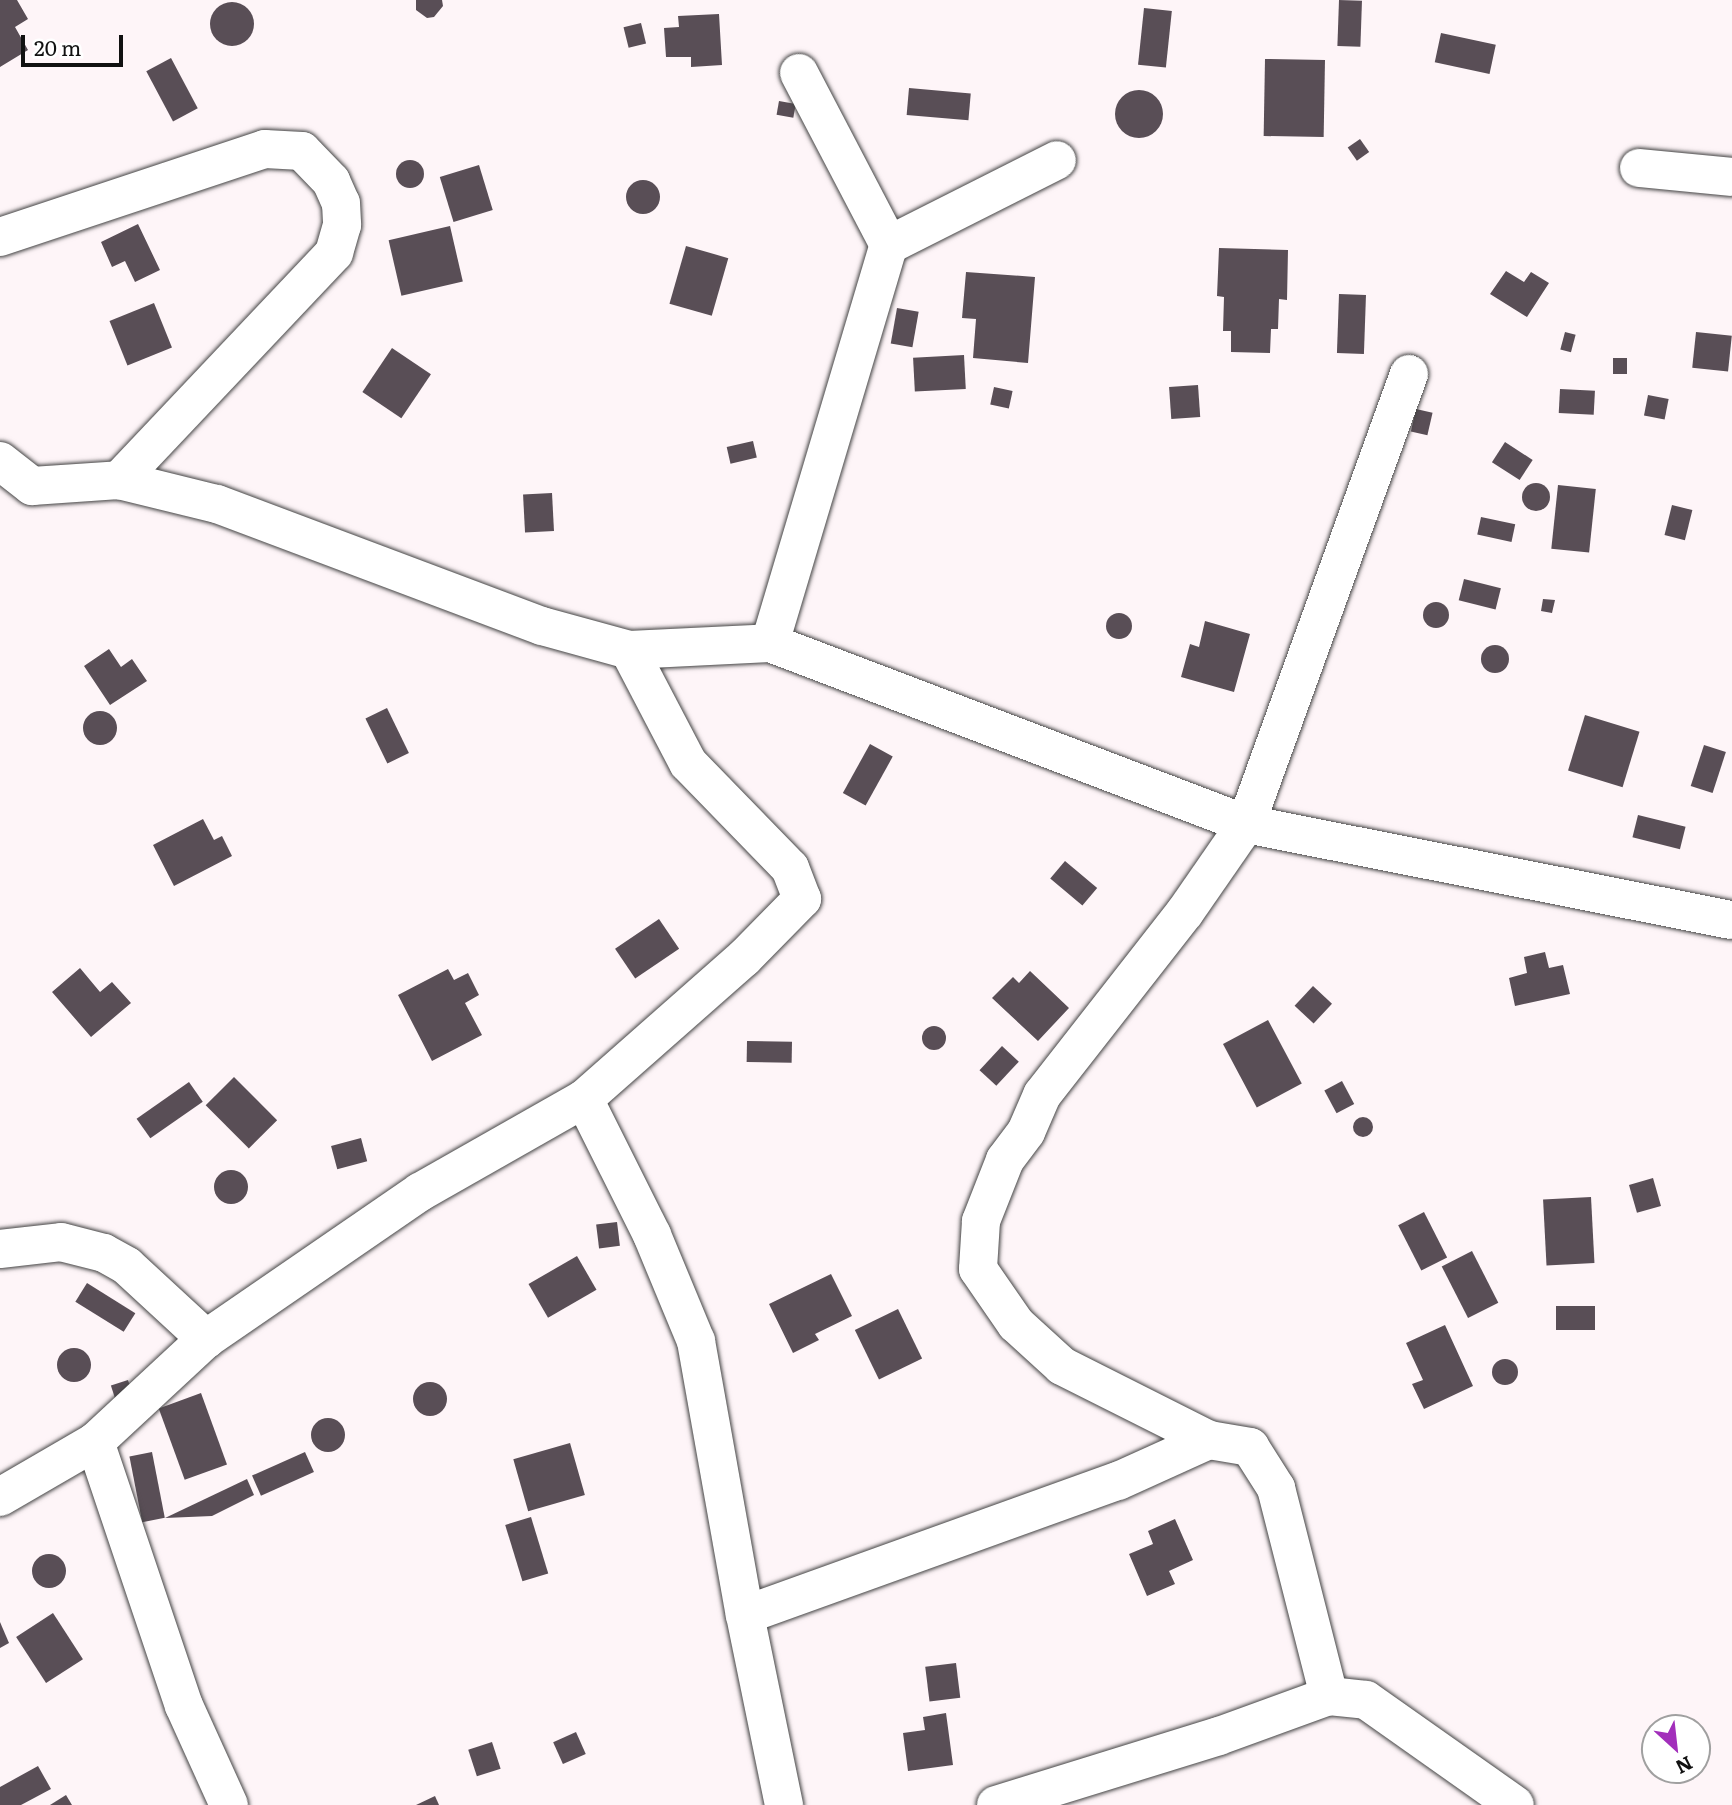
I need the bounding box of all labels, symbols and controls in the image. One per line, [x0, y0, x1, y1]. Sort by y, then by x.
scale bar [24, 21, 126, 65]
text: 20 m [34, 31, 81, 62]
north arrow [1641, 1714, 1711, 1784]
text: N [1671, 1750, 1698, 1782]

